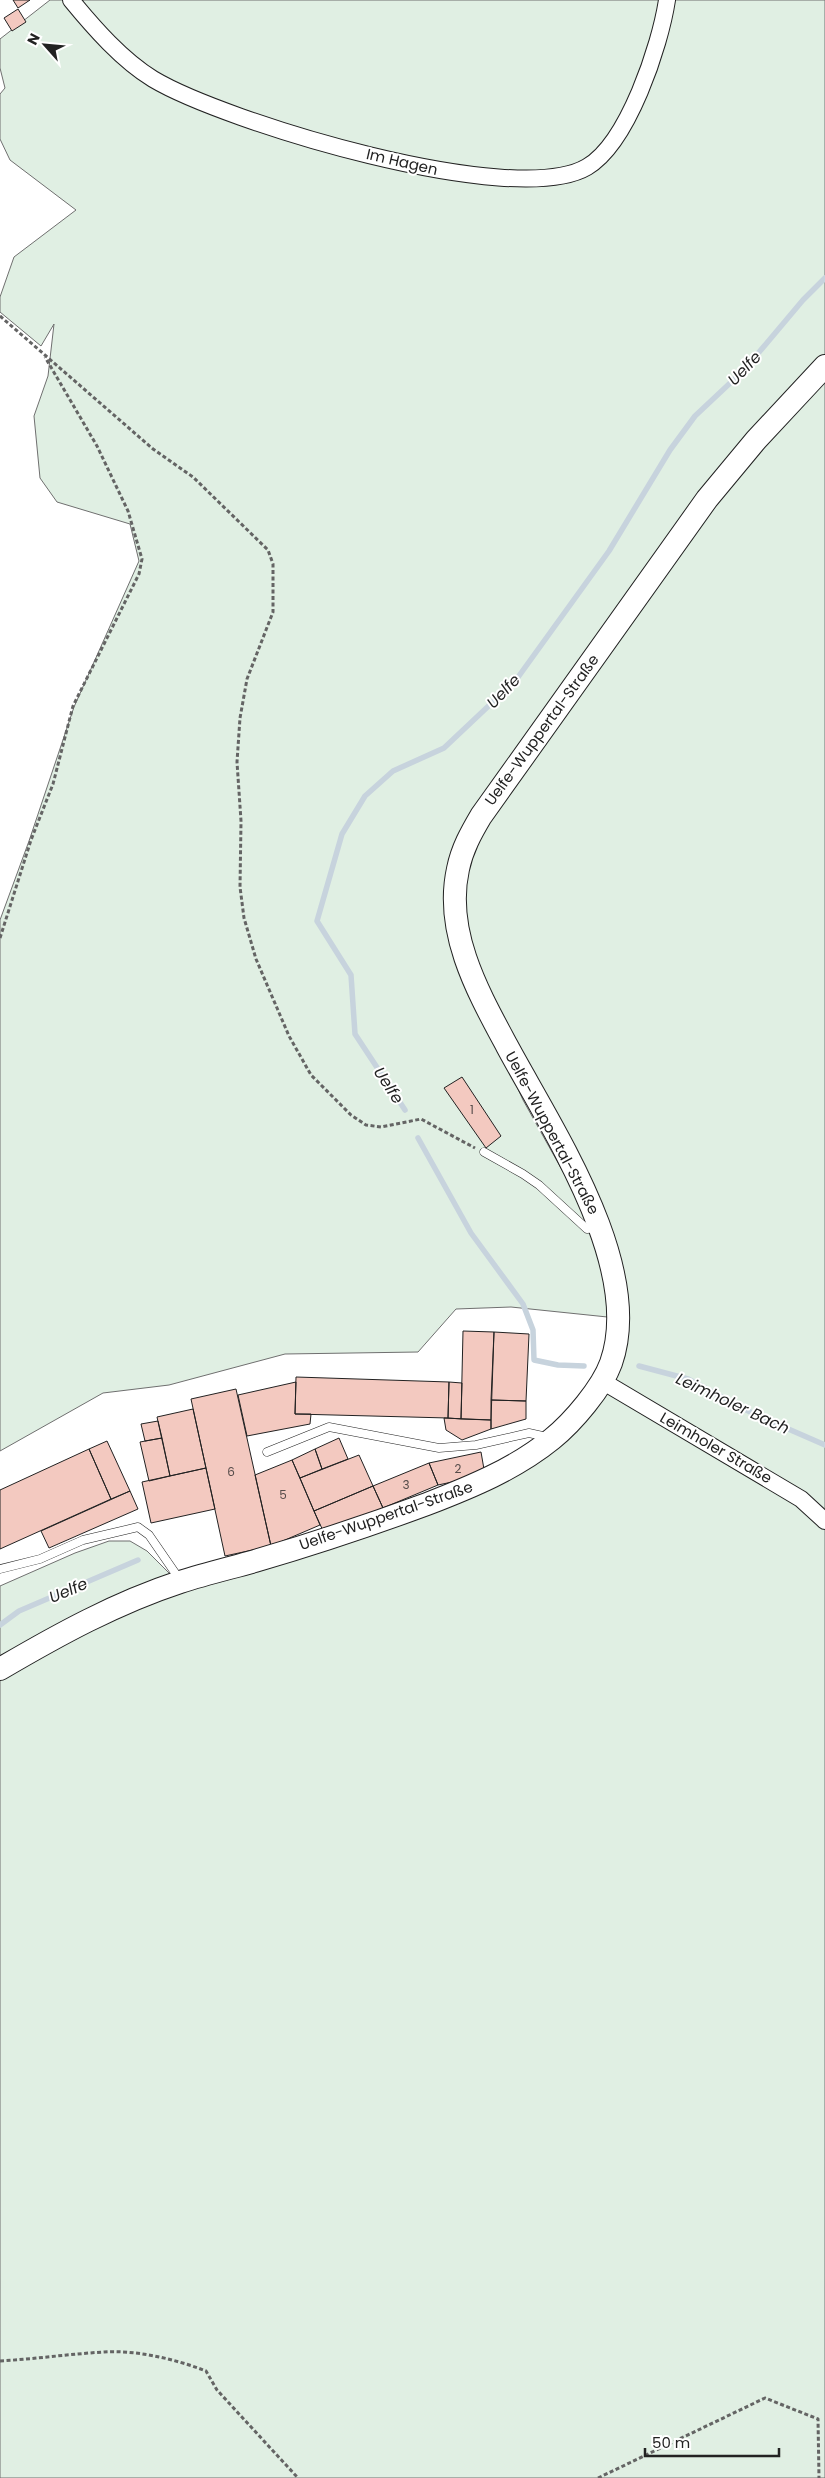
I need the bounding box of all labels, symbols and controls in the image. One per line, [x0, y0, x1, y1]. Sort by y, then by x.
north arrow [20, 20, 70, 70]
text: N [22, 30, 45, 48]
street label: Im Hagen [364, 143, 440, 180]
water label: Uelfe [722, 346, 767, 391]
street label: Uelfe-Wuppertal-Straße [480, 650, 604, 810]
water label: Uelfe [481, 669, 526, 714]
street label: Uelfe-Wuppertal-Straße [500, 1047, 604, 1218]
water label: Uelfe [368, 1062, 409, 1108]
house number: 1 [470, 1101, 474, 1118]
water label: Leimholer Bach [672, 1367, 793, 1440]
street label: Leimholer Straße [656, 1407, 776, 1488]
house number: 2 [455, 1460, 462, 1477]
house number: 6 [227, 1463, 235, 1480]
street label: Uelfe-Wuppertal-Straße [296, 1476, 475, 1555]
house number: 3 [402, 1476, 410, 1493]
house number: 5 [279, 1486, 287, 1503]
water label: Uelfe [45, 1572, 91, 1609]
scale bar [645, 2426, 779, 2458]
text: 50 m [652, 2432, 690, 2453]

